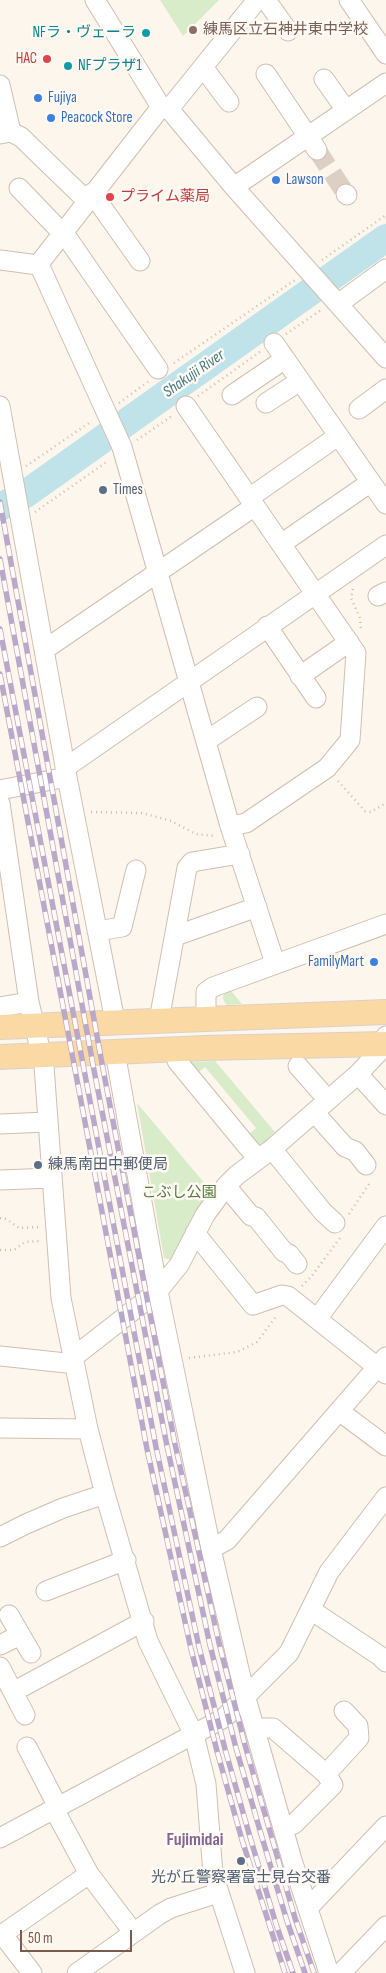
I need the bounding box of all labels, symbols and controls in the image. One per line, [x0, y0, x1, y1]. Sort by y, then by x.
place label: 練馬区立石神井東中学校 [203, 21, 368, 39]
place label: NFラ・ヴェーラ [32, 24, 136, 42]
marker: 練馬区立石神井東中学校 [187, 24, 199, 36]
marker: NFラ・ヴェーラ [140, 27, 152, 39]
place label: HAC [16, 50, 37, 68]
marker: HAC [41, 53, 53, 65]
place label: NFプラザ1 [78, 57, 142, 75]
marker: NFプラザ1 [62, 60, 74, 72]
place label: Fujiya [48, 89, 77, 107]
marker: Fujiya [32, 92, 44, 104]
place label: Peacock Store [61, 109, 133, 127]
marker: Peacock Store [45, 112, 57, 124]
place label: Lawson [286, 171, 324, 189]
marker: Lawson [270, 174, 282, 186]
place label: プライム薬局 [120, 188, 210, 206]
marker: プライム薬局 [104, 191, 116, 203]
water label: Shakujii River [160, 346, 228, 402]
place label: Times [113, 481, 143, 499]
marker: Times [97, 484, 109, 496]
place label: FamilyMart [308, 953, 364, 971]
marker: FamilyMart [368, 956, 380, 968]
place label: 練馬南田中郵便局 [48, 1156, 168, 1174]
marker: 練馬南田中郵便局 [32, 1159, 44, 1171]
park label: こぶし公園 [142, 1184, 216, 1202]
district label: Fujimidai [167, 1829, 223, 1851]
marker: 光が丘警察署富士見台交番 [235, 1855, 247, 1867]
place label: 光が丘警察署富士見台交番 [151, 1869, 331, 1887]
scale bar [22, 1920, 135, 1952]
text: 50 m [28, 1929, 53, 1948]

